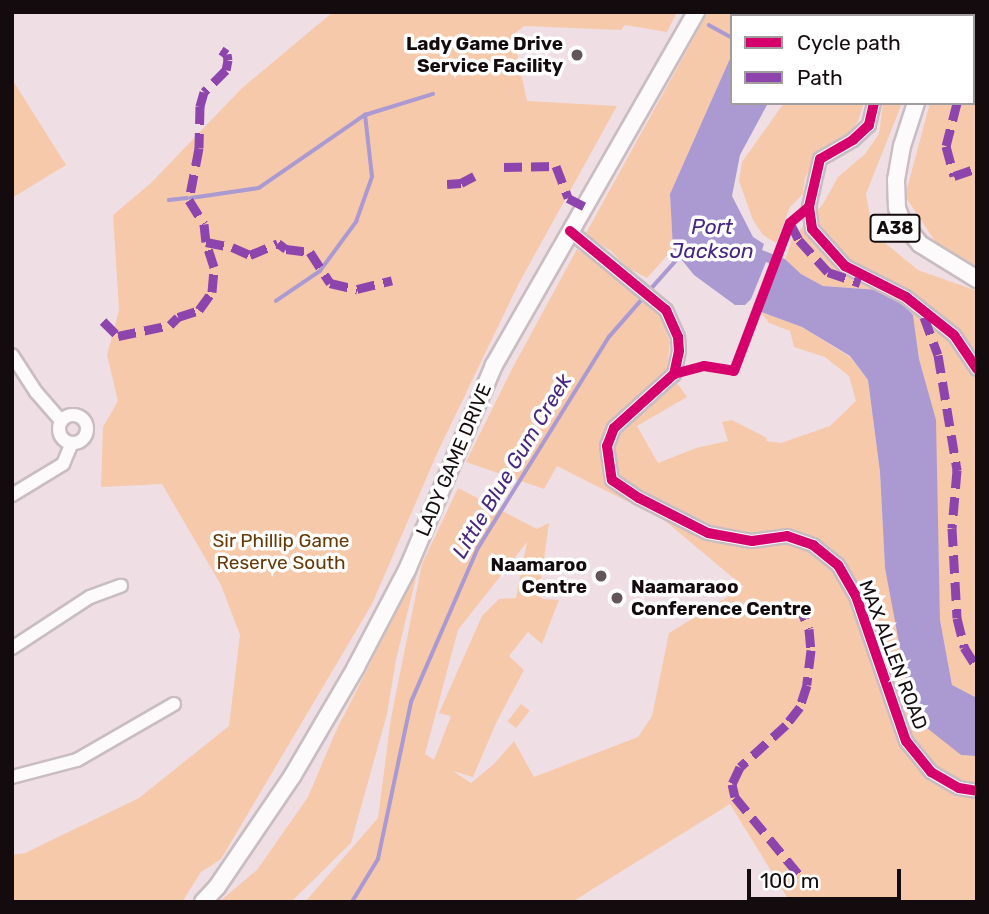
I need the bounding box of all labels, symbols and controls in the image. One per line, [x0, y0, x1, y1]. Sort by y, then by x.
legend [730, 14, 975, 105]
text: Cycle path [797, 30, 901, 55]
place label: Lady Game Drive Service Facility [406, 33, 563, 77]
marker: Lady Game Drive Service Facility [569, 47, 585, 63]
text: Path [797, 65, 843, 90]
road number: A38 [869, 213, 921, 242]
water label: Port Jackson [670, 214, 754, 264]
water label: Little Blue Gum Creek [447, 369, 577, 563]
street label: LADY GAME DRIVE [411, 380, 497, 540]
park label: Sir Phillip Game Reserve South [212, 530, 350, 574]
place label: Naamaroo Centre [491, 554, 587, 598]
marker: Naamaroo Centre [593, 568, 609, 584]
place label: Naamaraoo Conference Centre [631, 576, 812, 620]
street label: MAX ALLEN ROAD [854, 577, 932, 733]
marker: Naamaraoo Conference Centre [609, 590, 625, 606]
scale bar [751, 855, 905, 899]
text: 100 m [760, 868, 819, 893]

